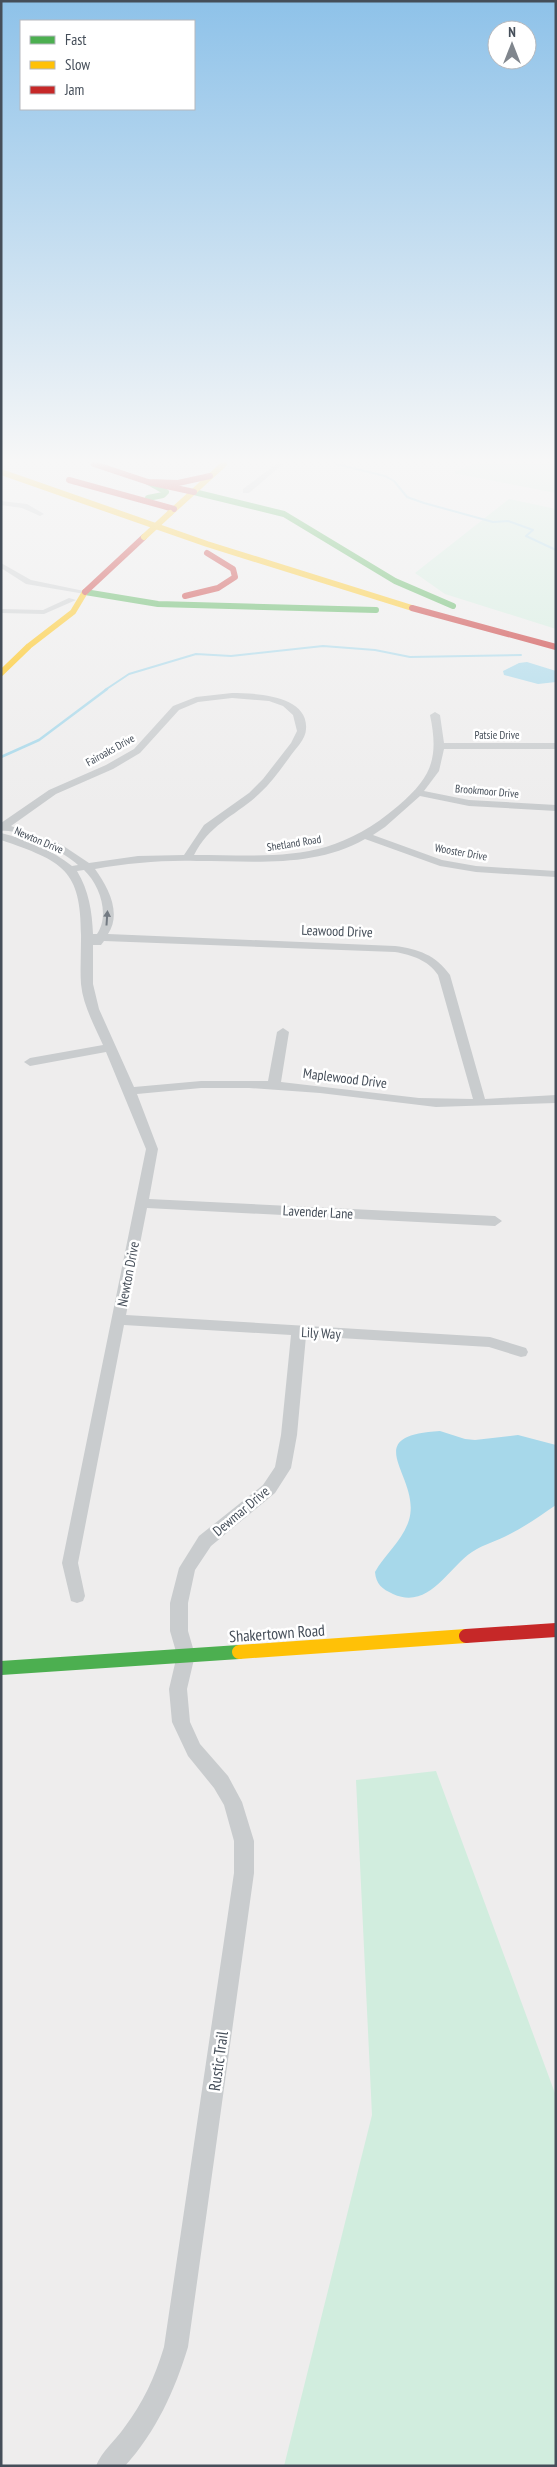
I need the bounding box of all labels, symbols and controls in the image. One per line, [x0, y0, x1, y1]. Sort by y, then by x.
legend [20, 20, 195, 110]
north arrow [487, 20, 537, 70]
text: N [508, 23, 516, 41]
text: Fast [65, 30, 86, 49]
text: Slow [65, 55, 90, 74]
text: Jam [64, 80, 84, 99]
street label: Patsie Drive [474, 728, 520, 742]
street label: Fairoaks Drive [83, 731, 137, 769]
street label: Brookmoor Drive [455, 781, 520, 801]
street label: Newton Drive [12, 823, 66, 857]
street label: Shetland Road [266, 832, 322, 854]
street label: Wooster Drive [434, 841, 489, 864]
one-way arrow [104, 910, 112, 926]
street label: Leawood Drive [301, 921, 373, 941]
street label: Maplewood Drive [302, 1064, 388, 1092]
street label: Lavender Lane [282, 1201, 354, 1223]
street label: Newton Drive [113, 1240, 143, 1308]
street label: Lily Way [301, 1323, 342, 1343]
street label: Dewmar Drive [209, 1482, 273, 1540]
street label: Shakertown Road [228, 1620, 326, 1646]
street label: Rustic Trail [204, 2030, 232, 2092]

